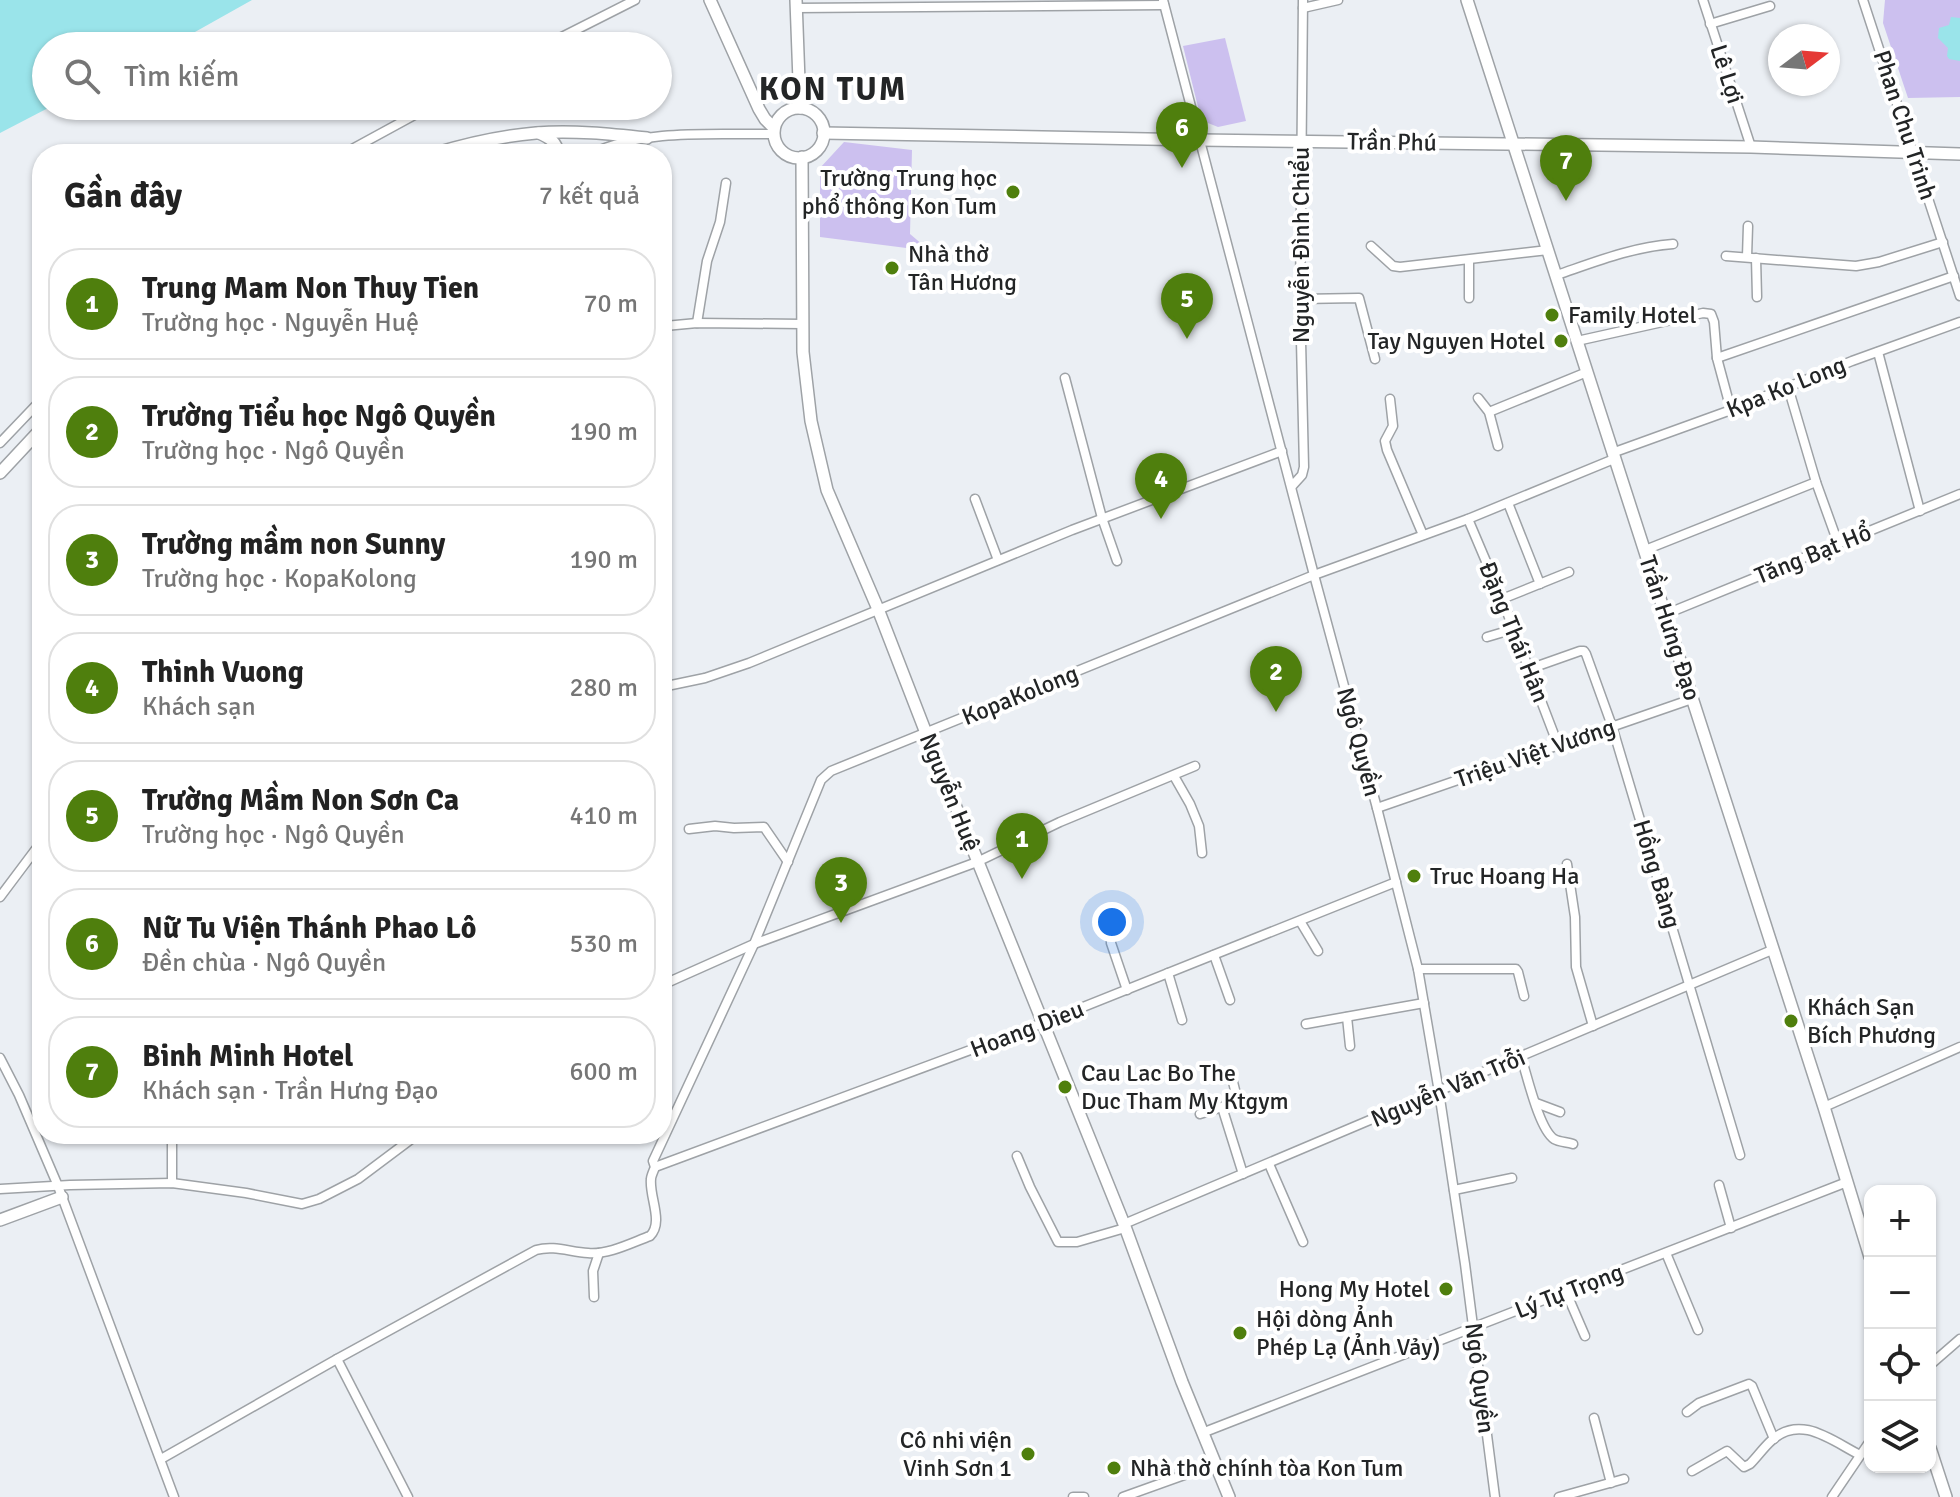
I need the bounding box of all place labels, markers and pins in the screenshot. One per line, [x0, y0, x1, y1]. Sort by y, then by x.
pin: 6 [1156, 102, 1208, 168]
pin: 7 [1540, 135, 1592, 201]
place label: Trường Trung học phổ thông Kon Tum [802, 163, 997, 221]
marker: Trường Trung học phổ thông Kon Tum [1004, 183, 1022, 201]
place label: Nhà thờ Tân Hương [908, 239, 1017, 297]
marker: Nhà thờ Tân Hương [883, 259, 901, 277]
pin: 5 [1161, 273, 1213, 339]
place label: Family Hotel [1568, 300, 1696, 330]
marker: Family Hotel [1543, 306, 1561, 324]
place label: Tay Nguyen Hotel [1367, 326, 1545, 356]
marker: Tay Nguyen Hotel [1552, 332, 1570, 350]
pin: 4 [1135, 453, 1187, 519]
pin: 2 [1250, 646, 1302, 712]
pin: 1 [996, 813, 1048, 879]
pin: 3 [815, 857, 867, 923]
place label: Truc Hoang Ha [1430, 861, 1579, 891]
marker: Truc Hoang Ha [1405, 867, 1423, 885]
place label: Khách Sạn Bích Phương [1807, 992, 1936, 1050]
marker: Khách Sạn Bích Phương [1782, 1012, 1800, 1030]
place label: Cau Lac Bo The Duc Tham My Ktgym [1081, 1058, 1289, 1116]
marker: Cau Lac Bo The Duc Tham My Ktgym [1056, 1078, 1074, 1096]
place label: Hong My Hotel [1279, 1274, 1430, 1304]
marker: Hong My Hotel [1437, 1280, 1455, 1298]
place label: Hội dòng Ảnh Phép Lạ (Ảnh Vảy) [1256, 1304, 1440, 1362]
marker: Hội dòng Ảnh Phép Lạ (Ảnh Vảy) [1231, 1324, 1249, 1342]
place label: Cô nhi viện Vinh Sơn 1 [900, 1425, 1012, 1483]
marker: Cô nhi viện Vinh Sơn 1 [1019, 1445, 1037, 1463]
place label: Nhà thờ chính tòa Kon Tum [1130, 1453, 1403, 1483]
marker: Nhà thờ chính tòa Kon Tum [1105, 1459, 1123, 1477]

